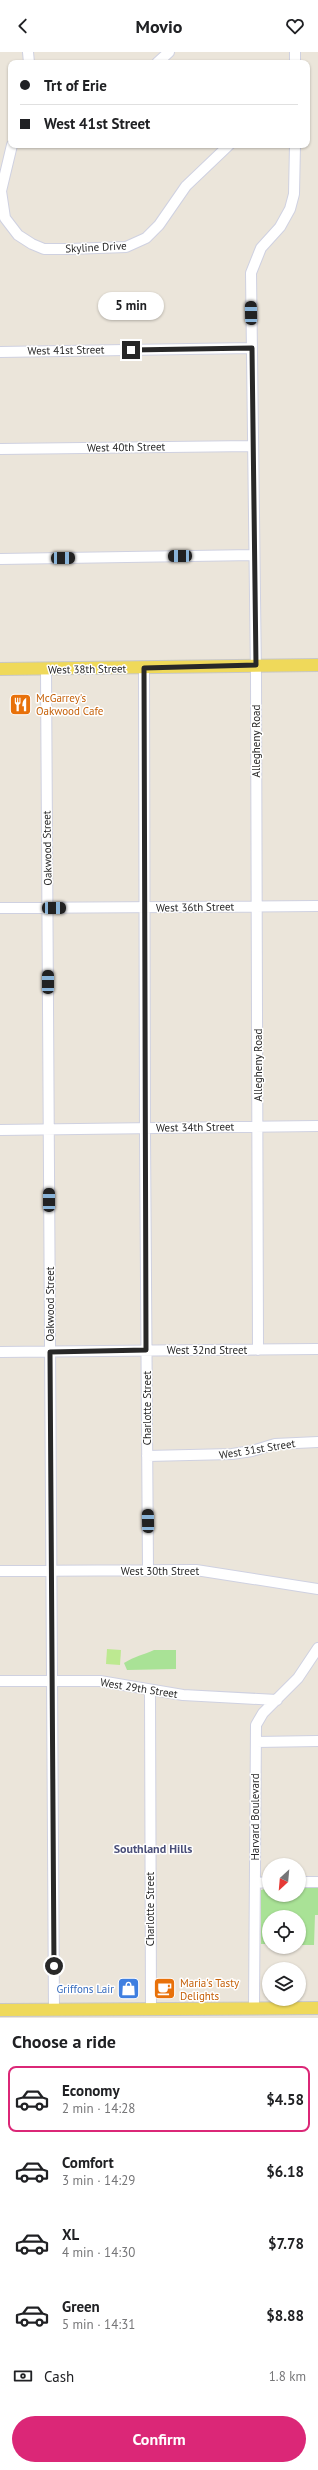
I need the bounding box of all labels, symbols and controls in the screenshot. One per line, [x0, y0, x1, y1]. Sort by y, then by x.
icon: back [12, 15, 34, 37]
text: Movio [136, 15, 182, 38]
icon: heart [284, 15, 306, 37]
text: Trt of Erie [44, 76, 107, 95]
text: West 41st Street [44, 114, 150, 133]
street label: Skyline Drive [65, 238, 127, 256]
callout: 5 min [98, 292, 164, 320]
text: 5 min [115, 297, 147, 314]
car [245, 301, 257, 325]
route end [122, 341, 140, 359]
street label: West 41st Street [27, 342, 105, 358]
street label: West 40th Street [87, 439, 166, 455]
car [168, 550, 192, 562]
car [51, 552, 75, 564]
street label: West 38th Street [48, 661, 127, 677]
restaurant icon: McGarrey's Oakwood Cafe [8, 691, 34, 717]
place label: McGarrey's Oakwood Cafe [36, 691, 104, 718]
street label: Allegheny Road [249, 705, 263, 777]
street label: Oakwood Street [39, 810, 55, 886]
street label: West 36th Street [156, 899, 235, 915]
car [42, 902, 66, 914]
car [42, 970, 54, 994]
street label: Allegheny Road [251, 1029, 265, 1101]
street label: West 34th Street [156, 1119, 235, 1135]
car [43, 1188, 55, 1212]
street label: Oakwood Street [43, 1266, 57, 1341]
street label: West 32nd Street [167, 1343, 248, 1357]
street label: Charlotte Street [140, 1370, 154, 1445]
street label: West 31st Street [218, 1436, 296, 1462]
car [142, 1509, 154, 1533]
street label: West 30th Street [121, 1564, 199, 1578]
street label: West 29th Street [99, 1675, 179, 1701]
street label: Harvard Boulevard [248, 1773, 262, 1861]
district label: Southland Hills [114, 1841, 192, 1856]
north arrow [262, 1858, 306, 1902]
map controls [262, 1858, 306, 2006]
street label: Charlotte Street [143, 1871, 157, 1946]
button: locate [262, 1910, 306, 1954]
route start [45, 1957, 63, 1975]
button: layers [262, 1962, 306, 2006]
shop icon: Griffons Lair [116, 1976, 142, 2002]
cafe icon: Maria's Tasty Delights [151, 1976, 177, 2002]
place label: Maria's Tasty Delights [180, 1976, 240, 2003]
place label: Griffons Lair [57, 1982, 114, 1996]
text: Choose a ride [12, 2030, 116, 2053]
icon: car [14, 2081, 50, 2117]
text: Economy [62, 2081, 120, 2100]
text: $4.58 [266, 2090, 304, 2109]
text: 2 min · 14:28 [62, 2100, 135, 2117]
icon: car [14, 2153, 50, 2189]
text: Comfort [62, 2153, 114, 2172]
text: $6.18 [266, 2162, 304, 2181]
text: 3 min · 14:29 [62, 2172, 135, 2189]
icon: car [14, 2225, 50, 2261]
text: XL [62, 2225, 79, 2244]
text: $7.78 [268, 2234, 304, 2253]
text: 4 min · 14:30 [62, 2244, 135, 2261]
icon: car [14, 2297, 50, 2333]
text: Green [62, 2297, 100, 2316]
text: $8.88 [266, 2306, 304, 2325]
text: 5 min · 14:31 [62, 2316, 135, 2333]
icon: cash [12, 2365, 34, 2387]
text: Cash [44, 2367, 74, 2386]
text: 1.8 km [269, 2368, 306, 2385]
button: Confirm [12, 2416, 306, 2462]

